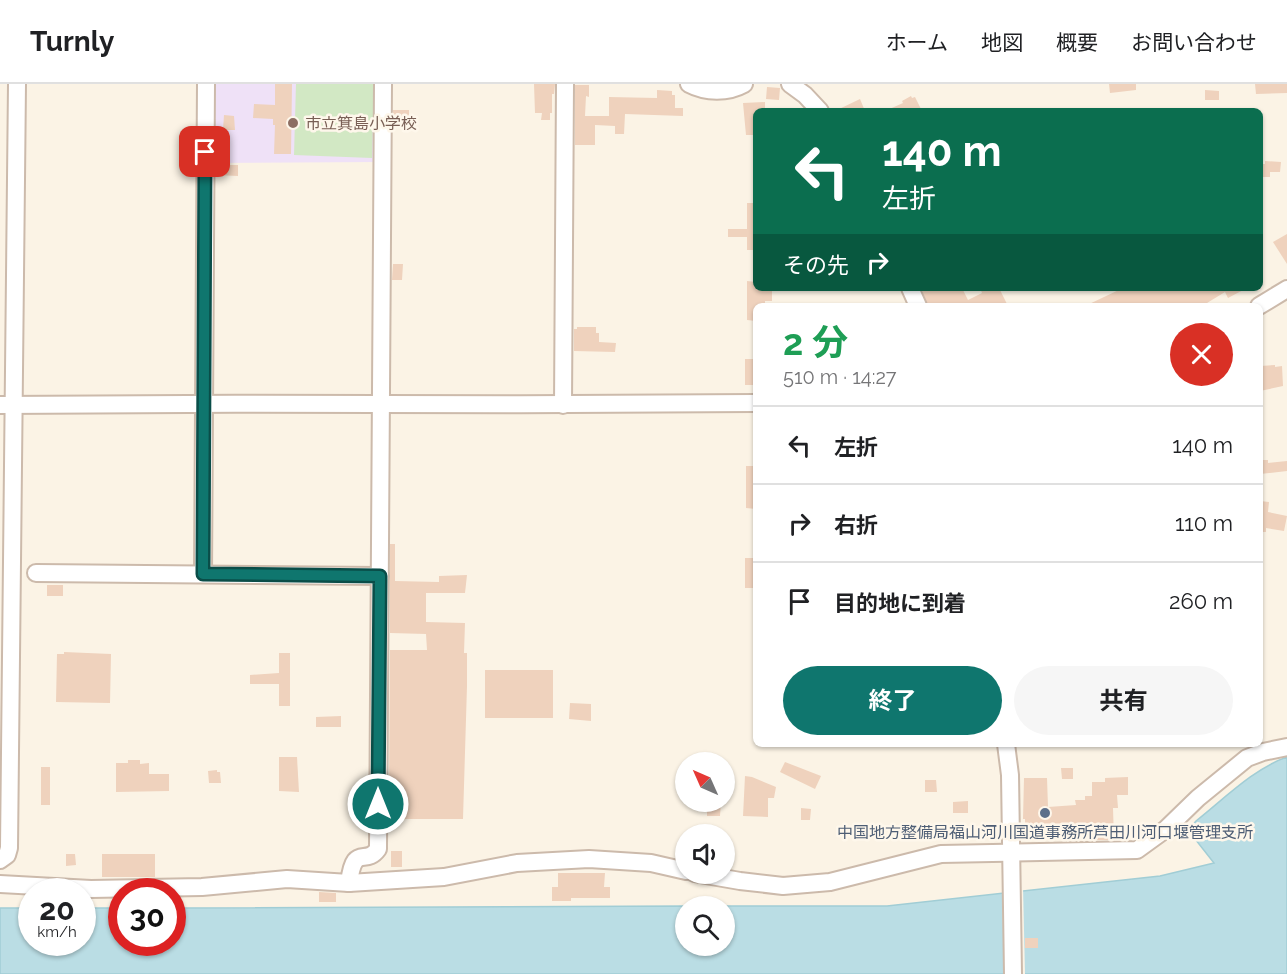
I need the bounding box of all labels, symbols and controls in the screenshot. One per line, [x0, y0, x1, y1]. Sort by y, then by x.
text: Turnly [30, 25, 114, 58]
text: ホーム [886, 30, 948, 55]
text: 地図 [981, 30, 1023, 55]
text: 概要 [1056, 30, 1098, 55]
text: お問い合わせ [1131, 30, 1257, 55]
place label: 市立箕島小学校 [305, 114, 417, 133]
marker: 市立箕島小学校 [286, 116, 300, 130]
pin [179, 126, 230, 177]
text: 140 m [882, 127, 1002, 176]
icon: left [783, 132, 861, 210]
icon: arrive [188, 135, 221, 168]
text: 左折 [882, 183, 936, 214]
icon: right [861, 246, 894, 279]
text: その先 [783, 252, 849, 278]
text: 2 分 [783, 321, 848, 363]
button: close [1170, 323, 1233, 386]
text: 510 m · 14:27 [783, 365, 897, 389]
icon: left [783, 429, 816, 462]
text: 140 m [1172, 432, 1233, 458]
text: 左折 [834, 434, 878, 460]
icon: right [783, 507, 816, 540]
text: 110 m [1175, 510, 1233, 536]
text: 右折 [834, 512, 878, 538]
icon: arrive [783, 585, 816, 618]
text: 260 m [1169, 588, 1233, 614]
text: 目的地に到着 [834, 590, 966, 616]
button: 終了 [783, 666, 1002, 735]
button: 共有 [1014, 666, 1233, 735]
north arrow [675, 752, 735, 812]
map controls [675, 752, 735, 956]
position arrow [346, 772, 410, 836]
marker: 中国地方整備局福山河川国道事務所芦田川河口堰管理支所 [1038, 806, 1052, 820]
place label: 中国地方整備局福山河川国道事務所芦田川河口堰管理支所 [837, 823, 1253, 842]
button: sound [675, 824, 735, 884]
speed limit sign: 30 [108, 878, 186, 956]
text: 20 [39, 892, 75, 927]
button: search [675, 896, 735, 956]
text: km/h [37, 923, 77, 941]

